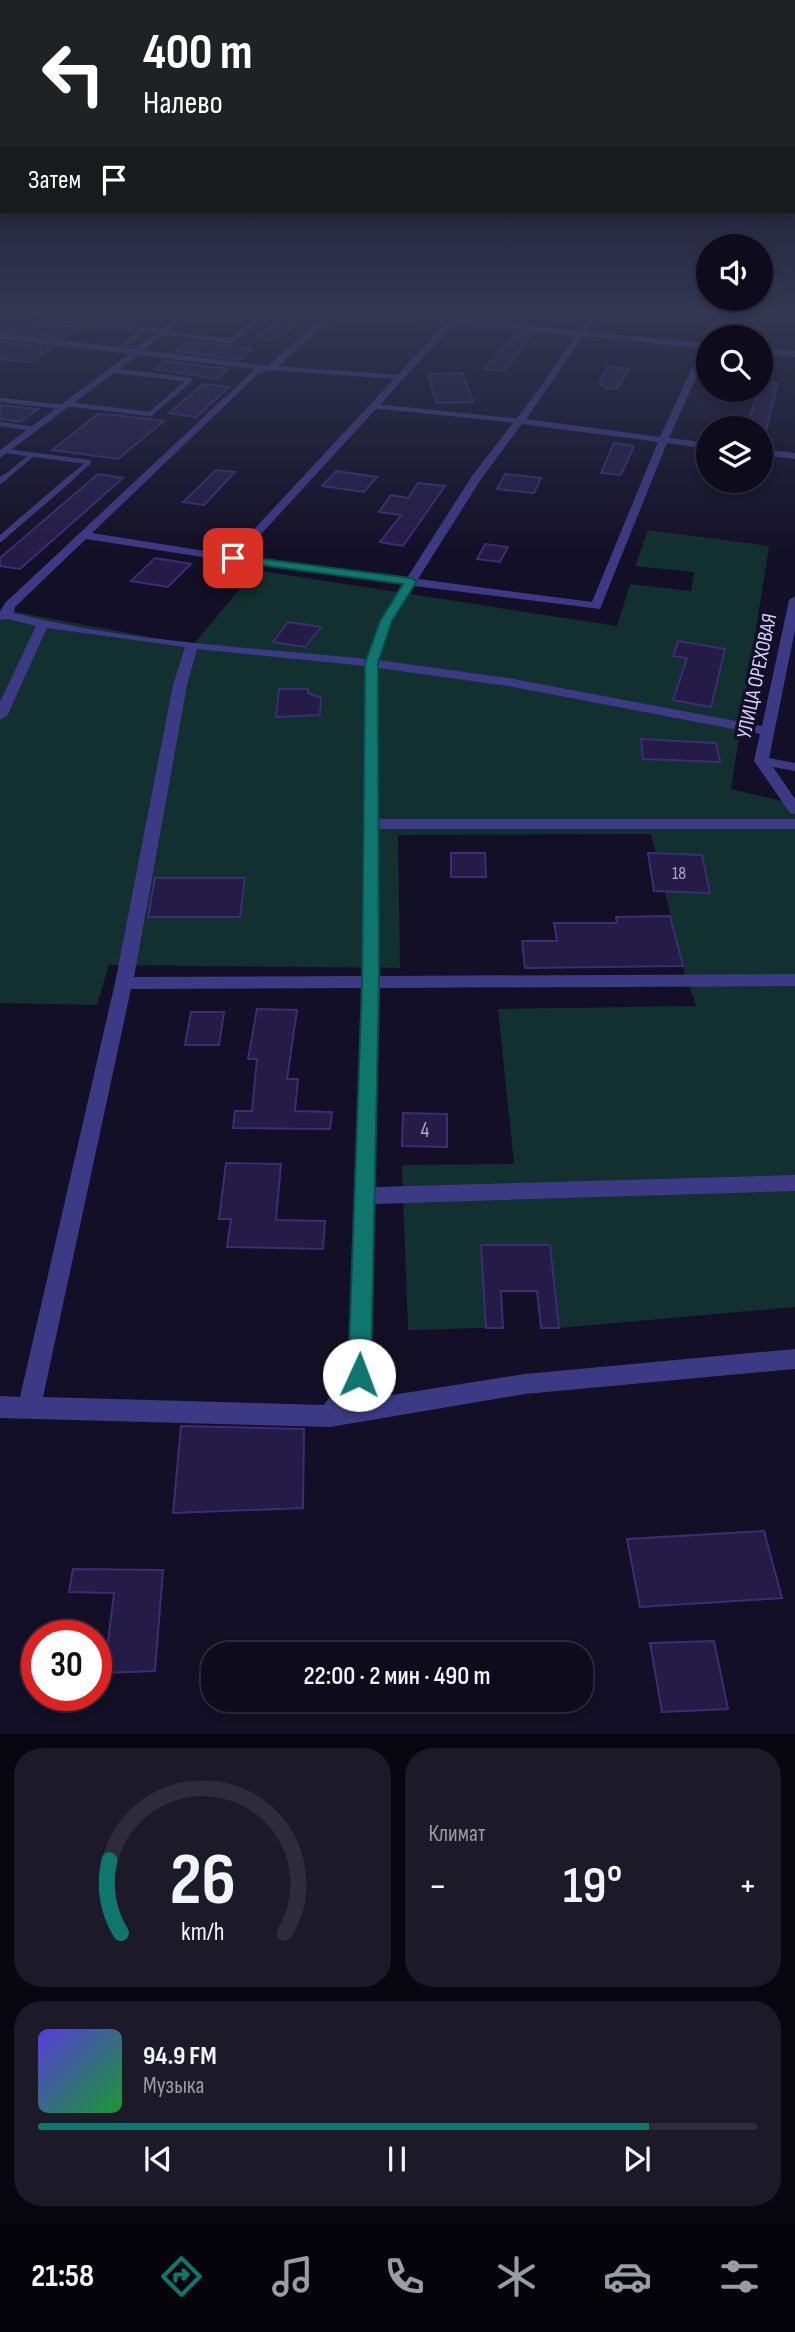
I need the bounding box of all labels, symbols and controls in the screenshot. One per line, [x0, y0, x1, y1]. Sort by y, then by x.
text: 400 m [143, 24, 253, 83]
icon: left [28, 28, 119, 119]
text: Налево [143, 84, 223, 123]
icon: arrive [95, 161, 133, 199]
text: Затем [28, 165, 81, 196]
map controls [696, 234, 773, 493]
button: sound [696, 234, 773, 311]
button: search [696, 325, 773, 402]
button: layers [696, 416, 773, 493]
pin [203, 528, 263, 588]
icon: arrive [214, 539, 252, 577]
street label: УЛИЦА ОРЕХОВАЯ [732, 611, 782, 741]
house number: 18 [672, 863, 686, 884]
house number: 4 [421, 1118, 430, 1143]
position arrow [322, 1338, 396, 1412]
speed limit sign: 30 [21, 1620, 112, 1711]
text: 22:00 · 2 мин · 490 m [304, 1661, 490, 1692]
text: Климат [429, 1820, 486, 1848]
text: 26 [169, 1838, 235, 1926]
text: 19° [563, 1855, 622, 1918]
text: − [429, 1864, 447, 1909]
text: + [738, 1864, 757, 1909]
text: km/h [181, 1917, 224, 1948]
text: 94.9 FM [143, 2041, 217, 2072]
text: Музыка [143, 2072, 204, 2100]
icon: previous [139, 2140, 177, 2178]
icon: pause [378, 2140, 416, 2178]
icon: next [618, 2140, 656, 2178]
icon: directions [157, 2252, 206, 2301]
icon: music [268, 2252, 317, 2301]
icon: phone [380, 2252, 429, 2301]
icon: climate [492, 2252, 541, 2301]
icon: car [603, 2252, 652, 2301]
icon: filters [715, 2252, 764, 2301]
text: 21:58 [31, 2257, 94, 2296]

